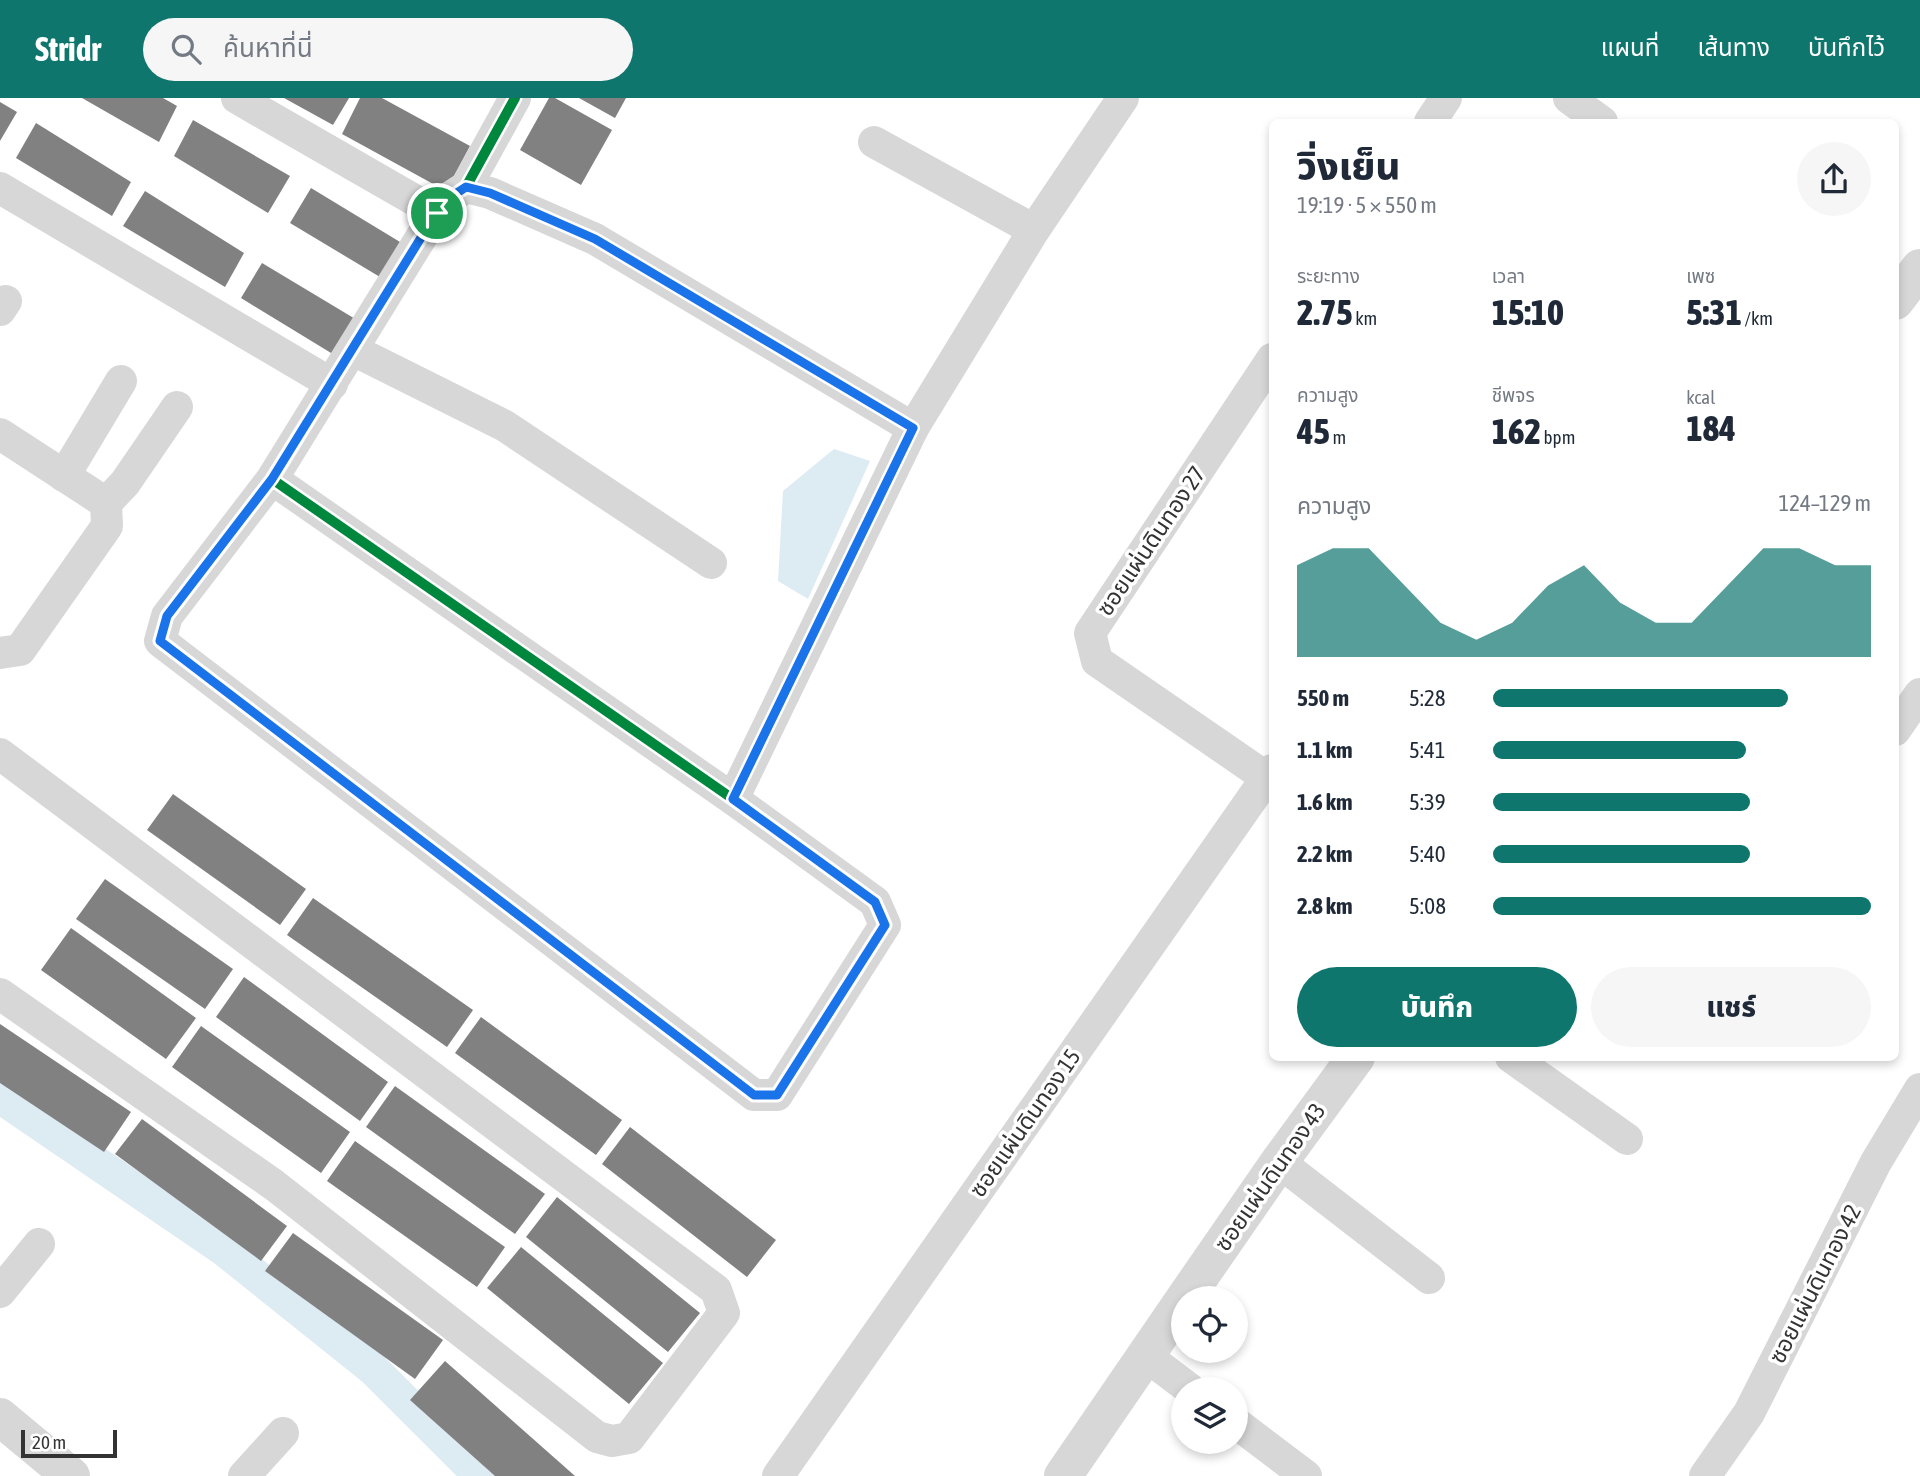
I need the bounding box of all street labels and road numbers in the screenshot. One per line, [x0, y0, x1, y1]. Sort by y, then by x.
street label: ซอยแผ่นดินทอง 27 [1091, 461, 1211, 621]
street label: ซอยแผ่นดินทอง 15 [964, 1044, 1086, 1202]
street label: ซอยแผ่นดินทอง 43 [1209, 1098, 1331, 1256]
street label: ซอยแผ่นดินทอง 42 [1764, 1200, 1866, 1368]

